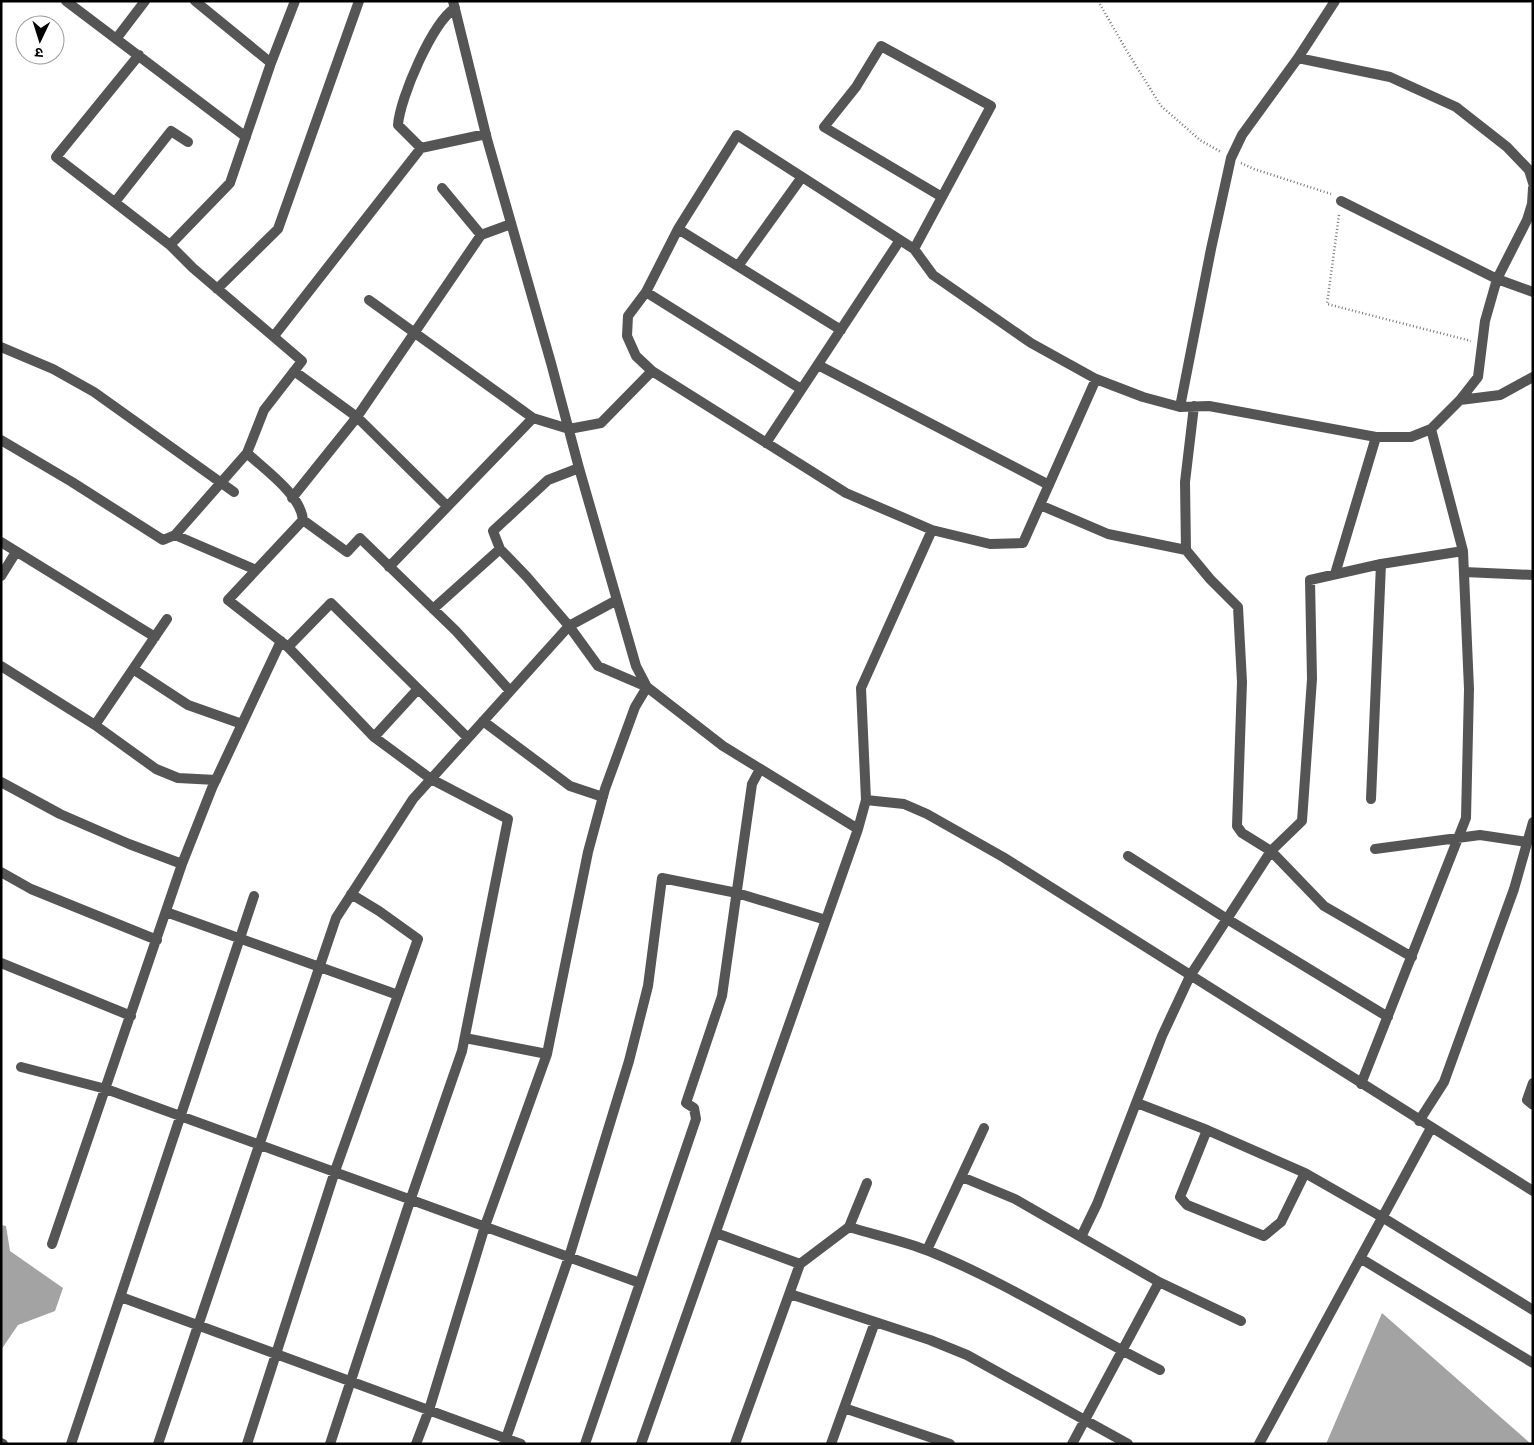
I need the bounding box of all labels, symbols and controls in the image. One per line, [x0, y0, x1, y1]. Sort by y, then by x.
north arrow [15, 15, 65, 65]
text: उ [34, 45, 44, 61]

